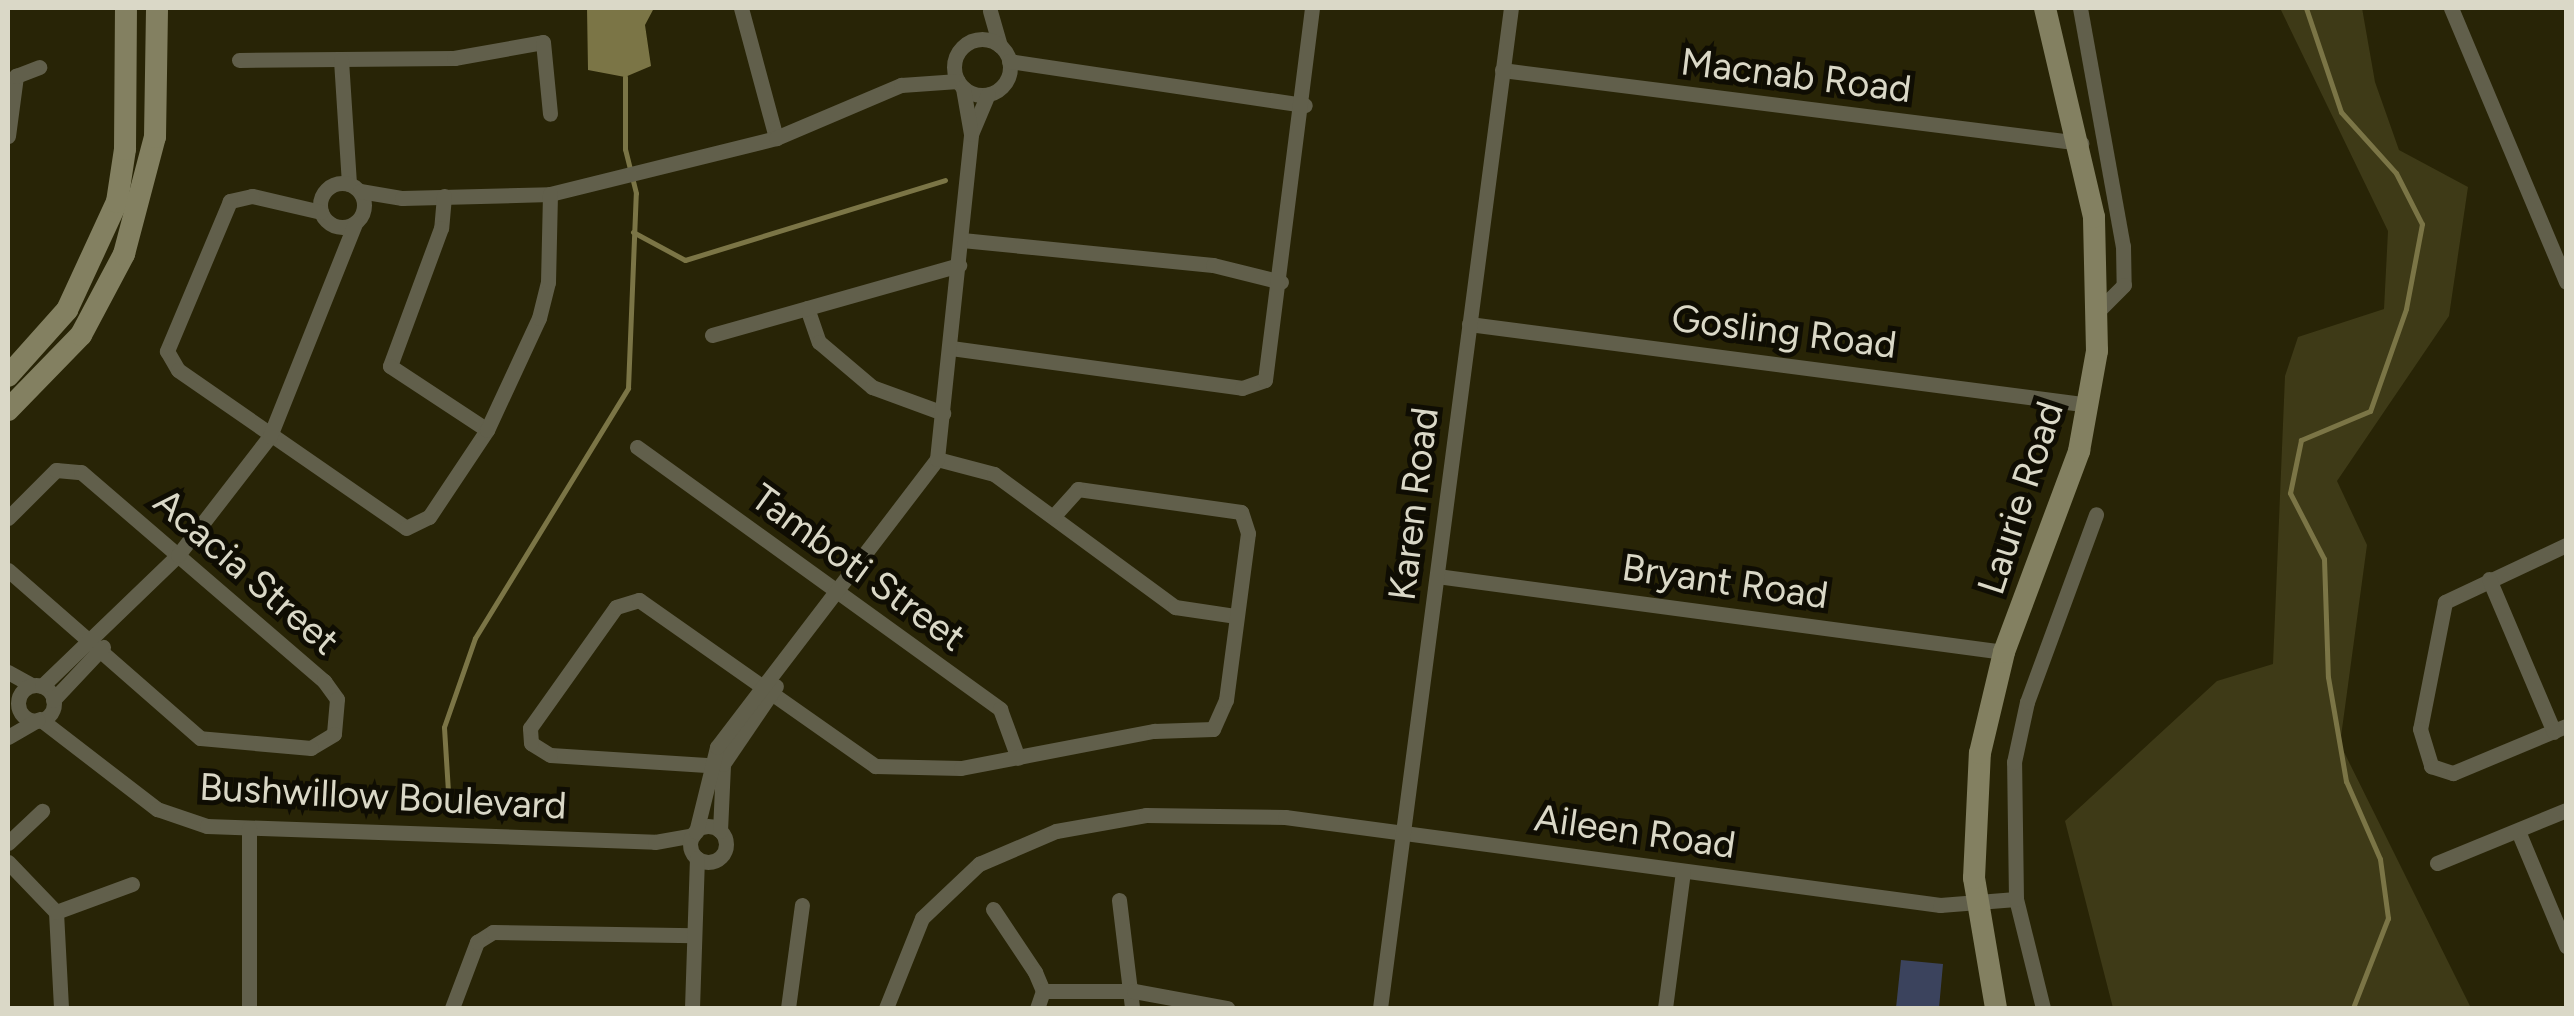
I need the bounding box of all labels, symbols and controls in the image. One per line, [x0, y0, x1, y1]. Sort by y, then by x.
street label: Macnab Road [1678, 39, 1914, 113]
street label: Gosling Road [1669, 296, 1899, 368]
street label: Laurie Road [1968, 396, 2074, 600]
street label: Karen Road [1380, 405, 1448, 603]
street label: Tamboti Street [742, 475, 974, 661]
street label: Acacia Street [144, 479, 348, 665]
street label: Bryant Road [1619, 545, 1831, 619]
street label: Bushwillow Boulevard [198, 765, 568, 829]
street label: Aileen Road [1532, 795, 1738, 869]

